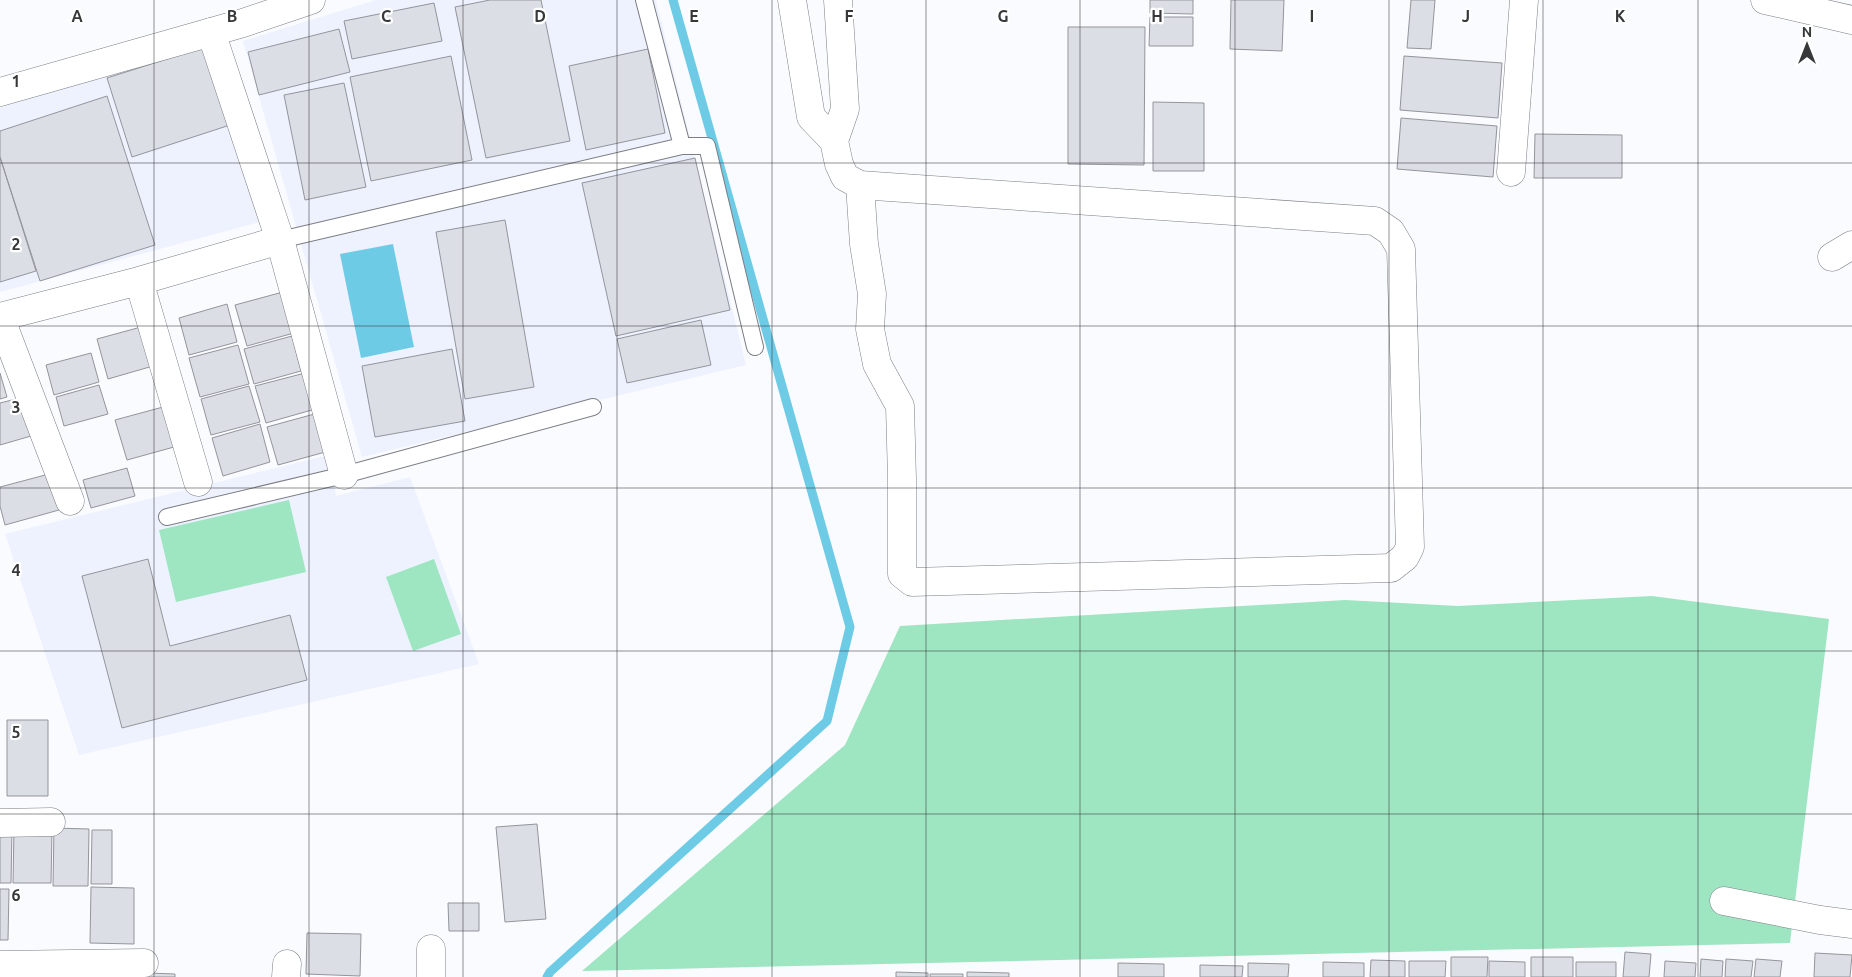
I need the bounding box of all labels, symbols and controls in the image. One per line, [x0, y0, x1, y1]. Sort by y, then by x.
text: A [71, 7, 83, 25]
text: B [227, 7, 237, 25]
text: C [381, 7, 391, 25]
text: D [534, 7, 546, 25]
text: E [689, 7, 699, 25]
text: F [845, 7, 854, 25]
text: G [997, 7, 1009, 25]
text: H [1151, 7, 1163, 25]
text: I [1310, 7, 1314, 25]
text: J [1462, 7, 1470, 25]
text: K [1615, 7, 1626, 25]
north arrow [1782, 20, 1832, 70]
text: N [1802, 24, 1812, 40]
text: 1 [11, 72, 21, 90]
text: 2 [11, 235, 21, 253]
text: 3 [11, 398, 21, 416]
text: 4 [11, 561, 21, 579]
text: 5 [11, 723, 21, 741]
text: 6 [11, 886, 21, 904]

